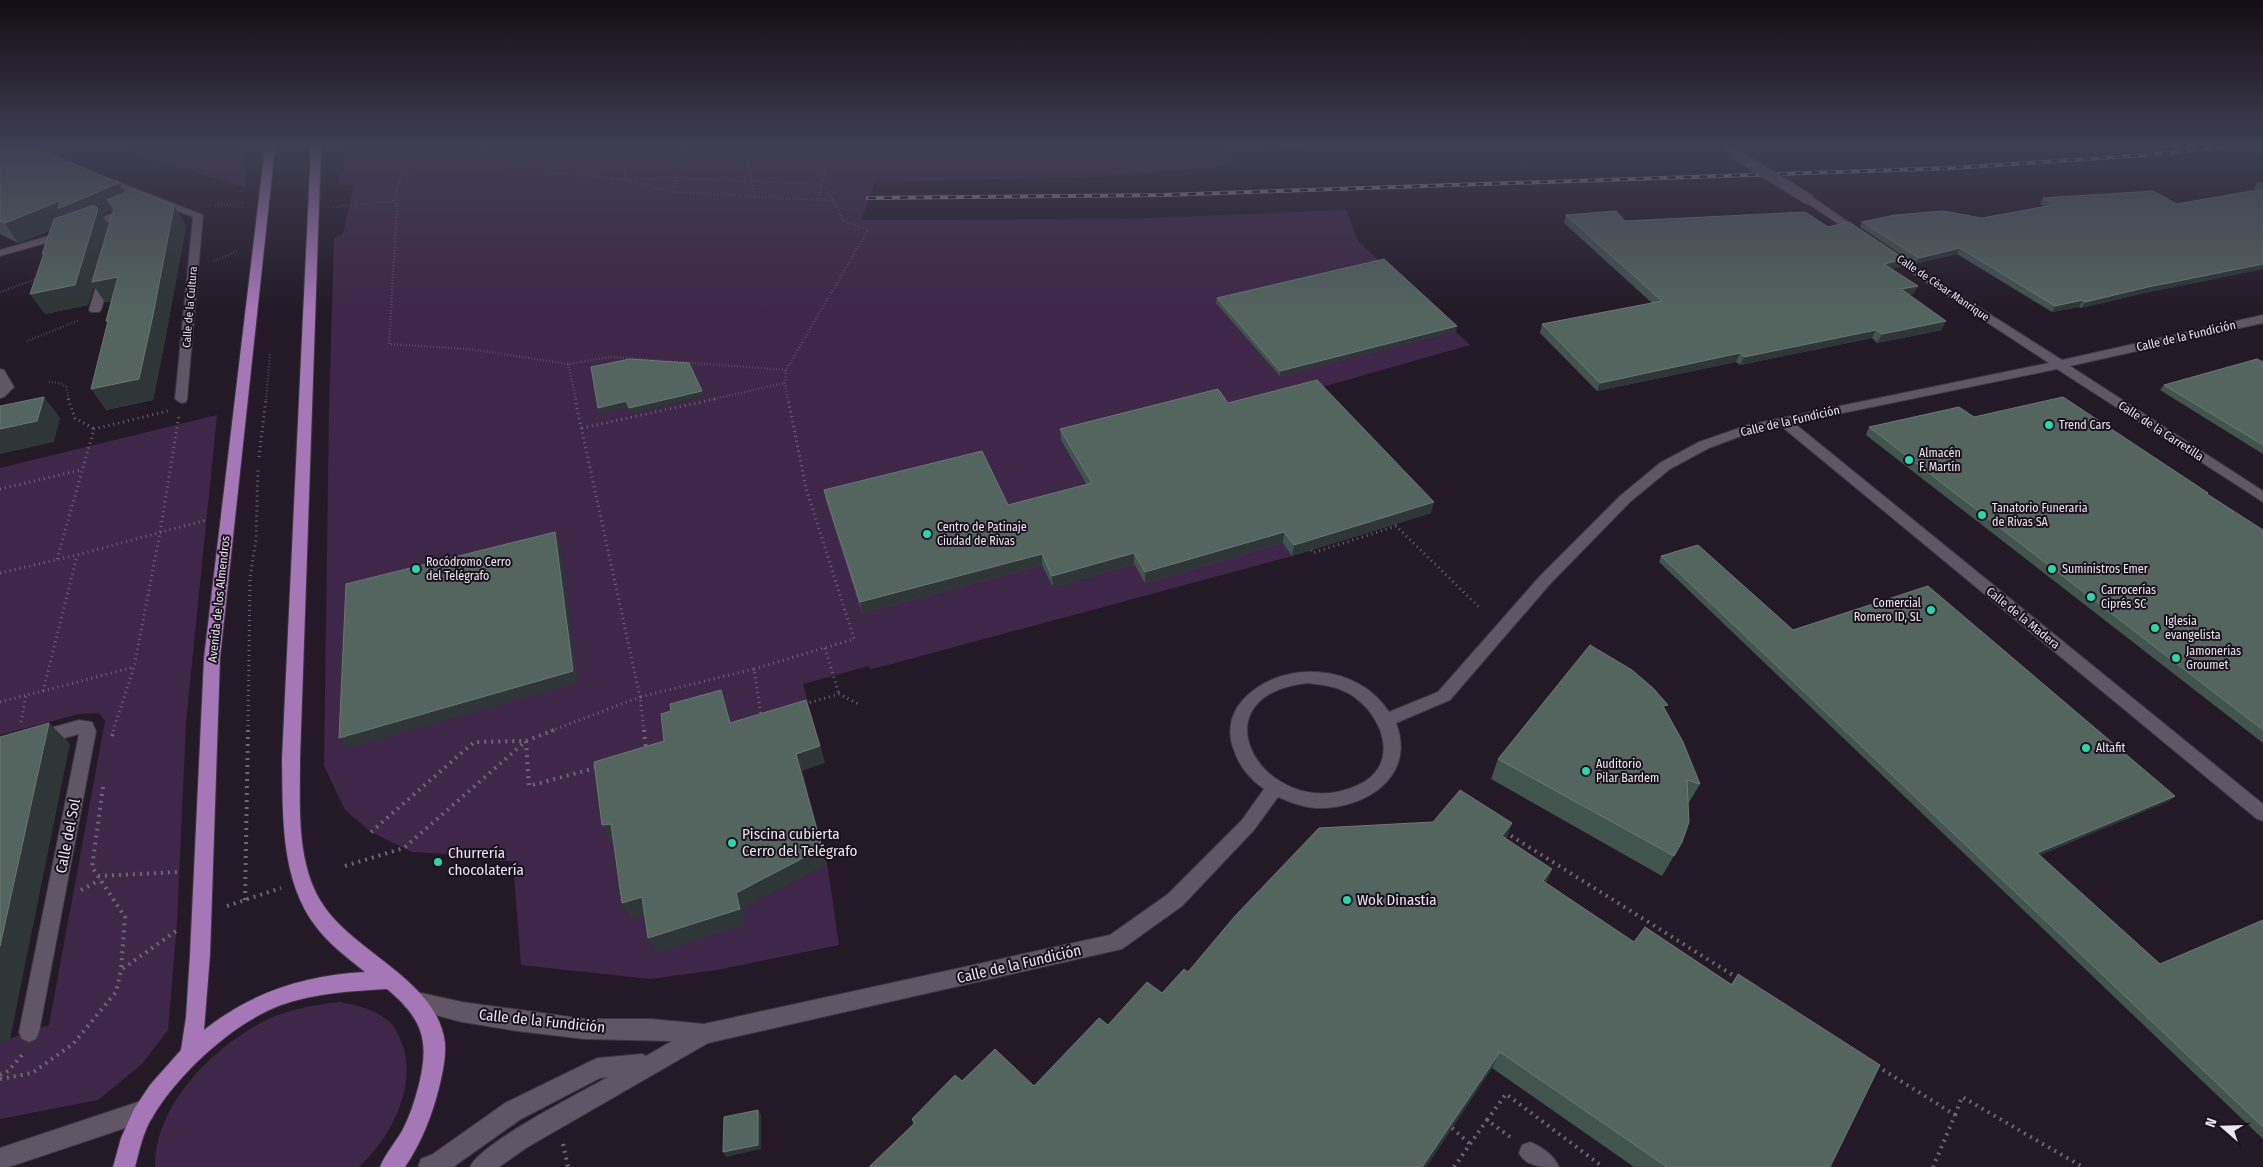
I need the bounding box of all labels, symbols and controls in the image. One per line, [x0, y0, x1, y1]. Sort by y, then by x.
street label: Calle de César Manrique [1894, 252, 1992, 324]
street label: Calle de la Cultura [180, 266, 200, 348]
street label: Calle de la Fundición [2135, 318, 2237, 354]
street label: Calle de la Carretilla [2116, 398, 2206, 464]
street label: Calle de la Fundición [1739, 403, 1841, 439]
place label: Trend Cars [2059, 418, 2111, 432]
marker: Trend Cars [2043, 419, 2055, 431]
place label: Almacén F. Martín [1919, 446, 1961, 474]
marker: Almacén F. Martín [1903, 454, 1915, 466]
place label: Tanatorio Funeraria de Rivas SA [1992, 501, 2088, 529]
marker: Tanatorio Funeraria de Rivas SA [1976, 509, 1988, 521]
place label: Centro de Patinaje Ciudad de Rivas [937, 520, 1027, 548]
marker: Centro de Patinaje Ciudad de Rivas [921, 528, 933, 540]
street label: Avenida de los Almendros [205, 535, 233, 663]
place label: Rocódromo Cerro del Telégrafo [426, 555, 511, 583]
place label: Suministros Emer [2062, 562, 2149, 576]
marker: Rocódromo Cerro del Telégrafo [410, 563, 422, 575]
marker: Suministros Emer [2046, 563, 2058, 575]
place label: Carrocerías Ciprés SC [2101, 583, 2156, 611]
street label: Calle de la Madera [1984, 584, 2063, 652]
marker: Carrocerías Ciprés SC [2085, 591, 2097, 603]
place label: Comercial Romero ID, SL [1854, 596, 1922, 624]
marker: Comercial Romero ID, SL [1925, 604, 1937, 616]
place label: Iglesia evangelista [2165, 614, 2221, 642]
marker: Iglesia evangelista [2149, 622, 2161, 634]
place label: Jamonerías Groumet [2186, 644, 2241, 672]
marker: Jamonerías Groumet [2170, 652, 2182, 664]
place label: Altafit [2096, 741, 2125, 755]
marker: Altafit [2080, 742, 2092, 754]
place label: Auditorio Pilar Bardem [1596, 757, 1659, 785]
marker: Auditorio Pilar Bardem [1580, 765, 1592, 777]
street label: Calle del Sol [52, 797, 84, 875]
place label: Piscina cubierta Cerro del Telégrafo [742, 825, 858, 860]
marker: Piscina cubierta Cerro del Telégrafo [726, 837, 738, 849]
place label: Churrería chocolatería [448, 844, 524, 879]
marker: Churrería chocolatería [432, 856, 444, 868]
place label: Wok Dinastía [1357, 891, 1437, 909]
marker: Wok Dinastía [1341, 894, 1353, 906]
street label: Calle de la Fundición [955, 941, 1083, 987]
street label: Calle de la Fundición [478, 1005, 606, 1037]
north arrow [2198, 1102, 2248, 1152]
text: N [2202, 1116, 2221, 1130]

